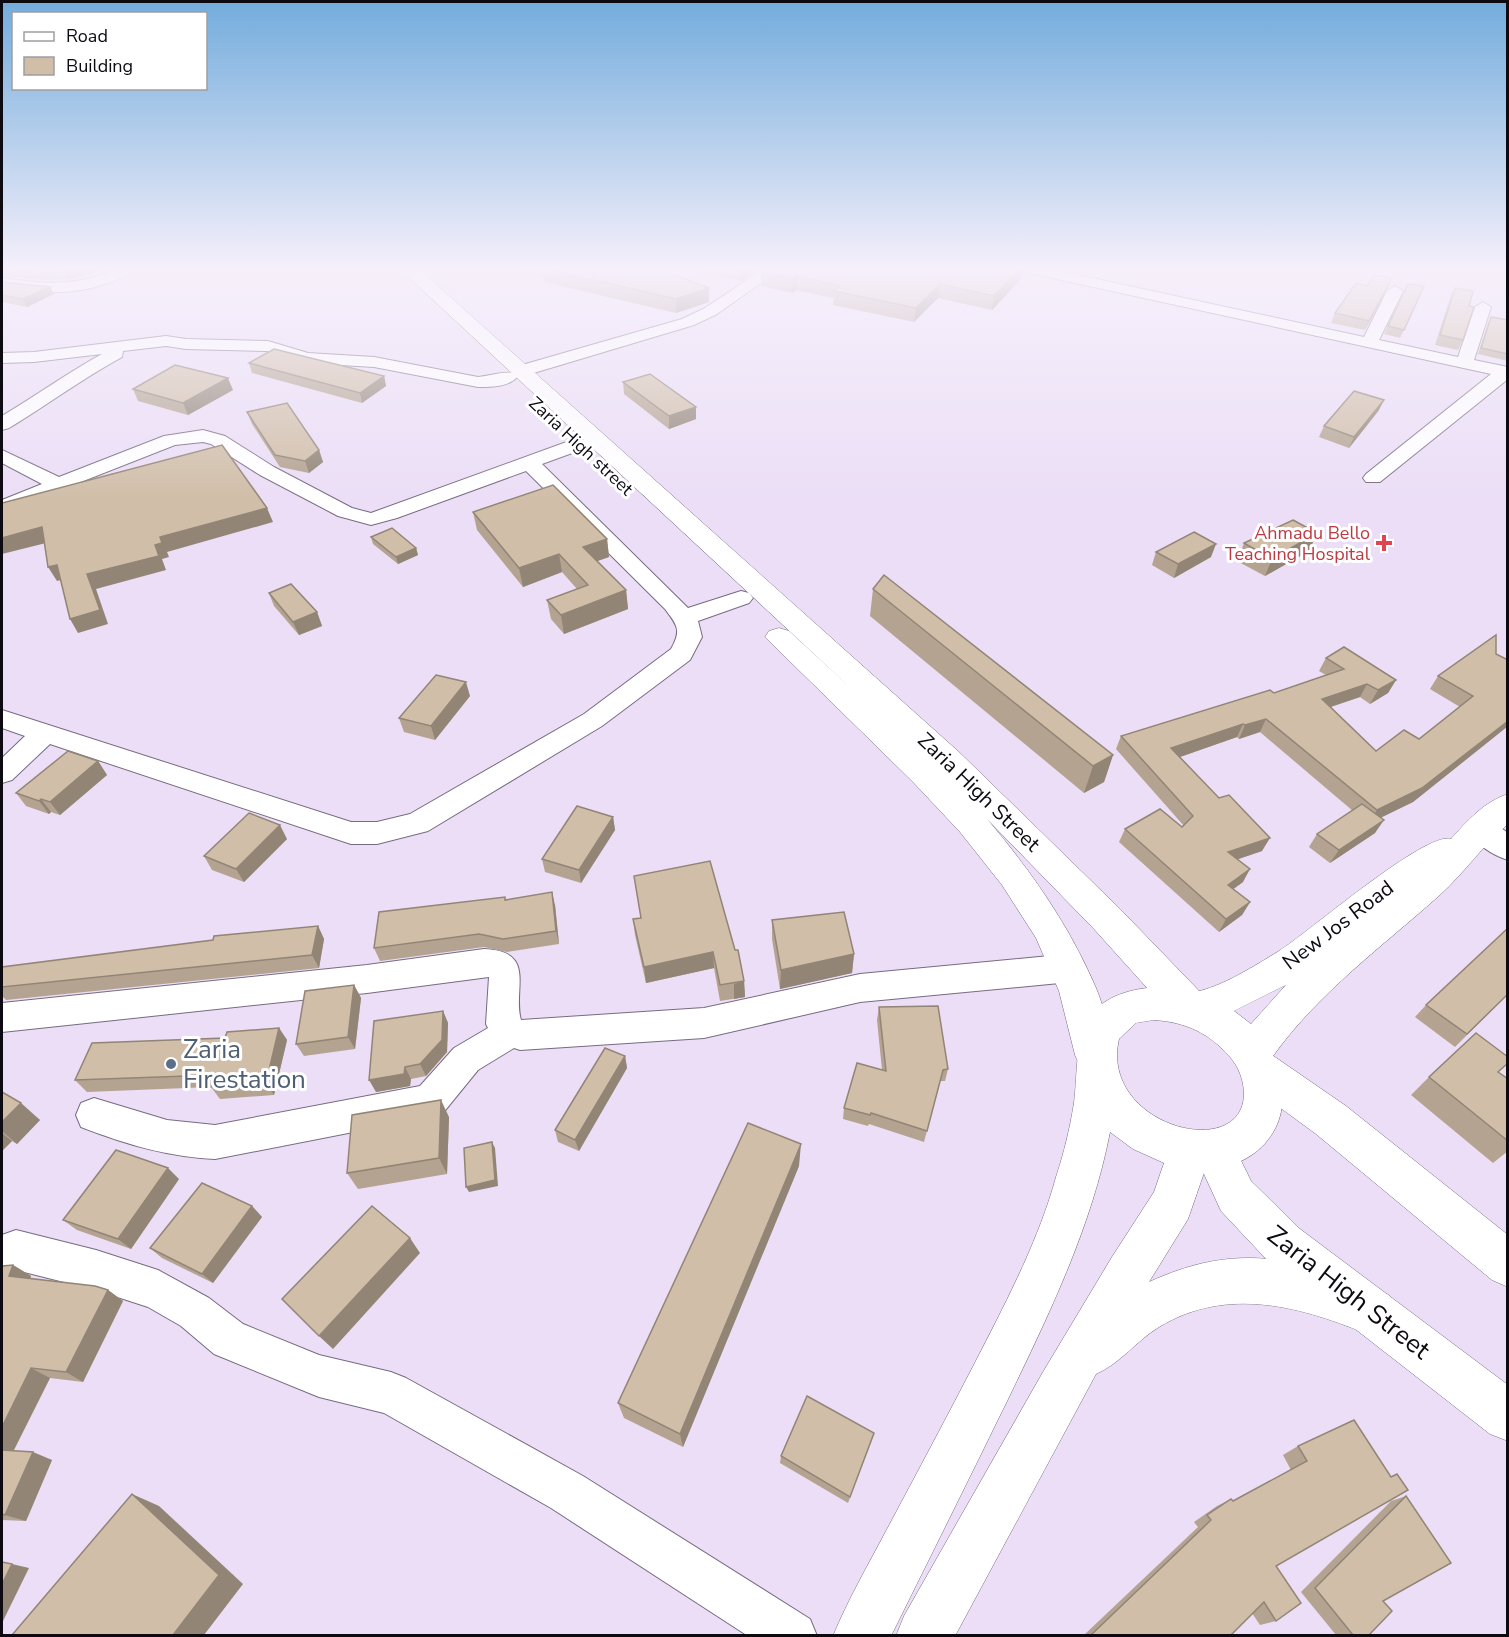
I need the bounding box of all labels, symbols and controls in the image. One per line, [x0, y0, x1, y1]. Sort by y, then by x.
legend [12, 12, 207, 90]
text: Road [66, 24, 108, 48]
text: Building [66, 54, 133, 78]
street label: Zaria High street [524, 391, 639, 501]
place label: Ahmadu Bello Teaching Hospital [1225, 521, 1371, 566]
marker: Ahmadu Bello Teaching Hospital [1375, 534, 1393, 552]
street label: Zaria High Street [912, 726, 1047, 858]
street label: New Jos Road [1277, 874, 1399, 976]
place label: Zaria Firestation [183, 1032, 306, 1097]
marker: Zaria Firestation [164, 1057, 178, 1071]
street label: Zaria High Street [1260, 1218, 1438, 1368]

